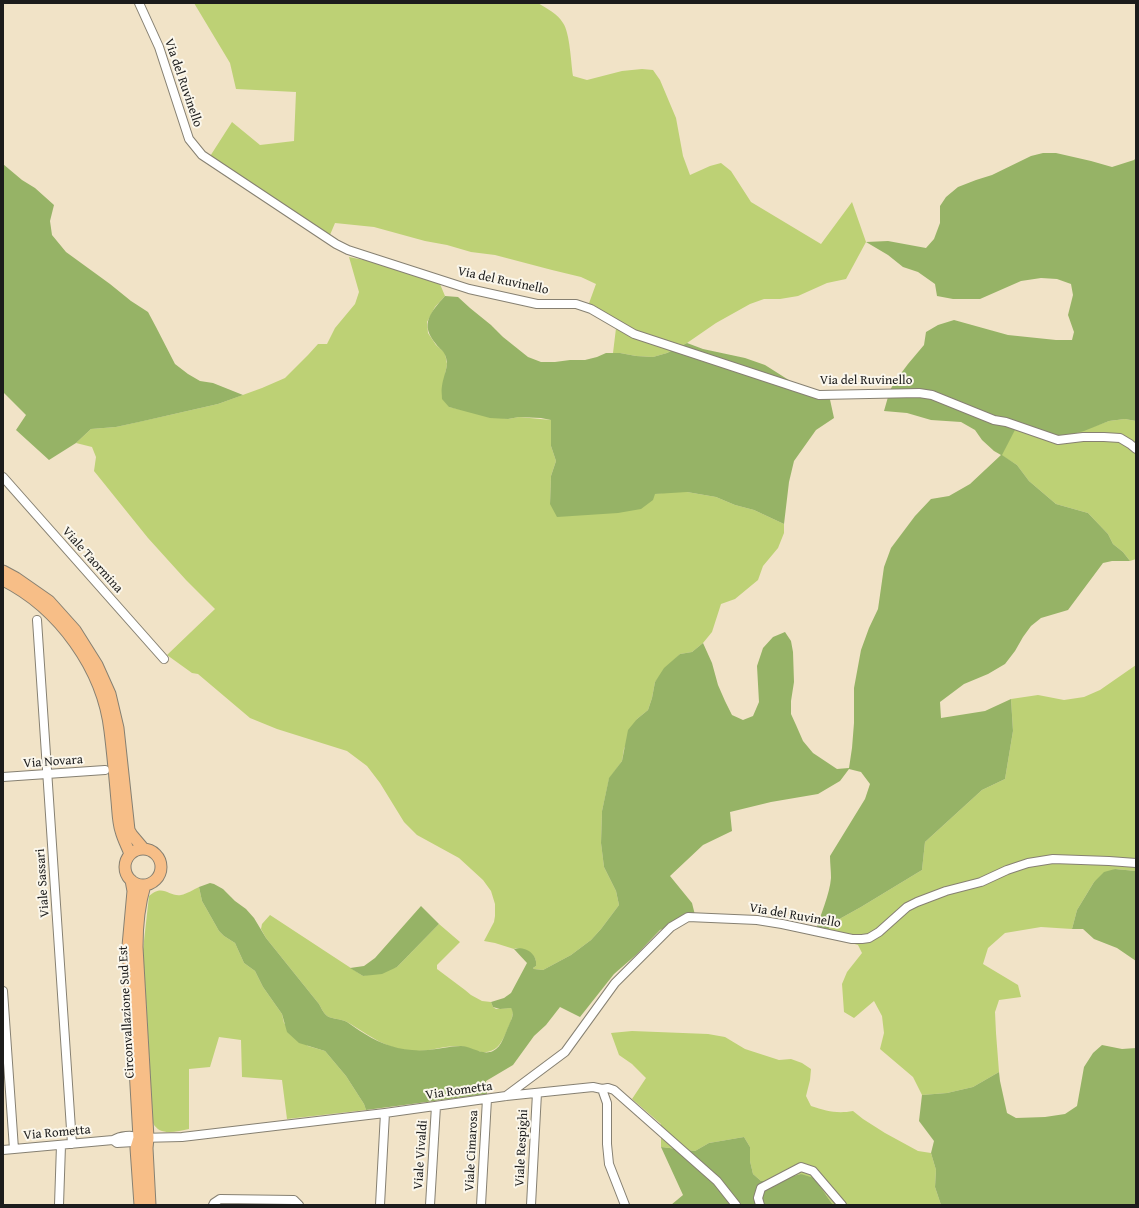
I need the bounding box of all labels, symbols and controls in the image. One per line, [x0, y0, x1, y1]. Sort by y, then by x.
street label: Via del Ruvinello [161, 37, 205, 129]
street label: Via del Ruvinello [456, 264, 550, 298]
street label: Via del Ruvinello [820, 373, 912, 389]
street label: Viale Taormina [58, 524, 126, 596]
street label: Via Novara [23, 752, 83, 772]
street label: Viale Sassari [33, 848, 53, 918]
street label: Via del Ruvinello [748, 900, 842, 932]
street label: Circonvallazione Sud Est [116, 945, 138, 1079]
street label: Via Rometta [425, 1079, 493, 1103]
street label: Viale Respighi [512, 1109, 532, 1187]
street label: Viale Cimarosa [462, 1110, 482, 1192]
street label: Viale Vivaldi [411, 1120, 431, 1190]
street label: Via Rometta [23, 1122, 91, 1144]

